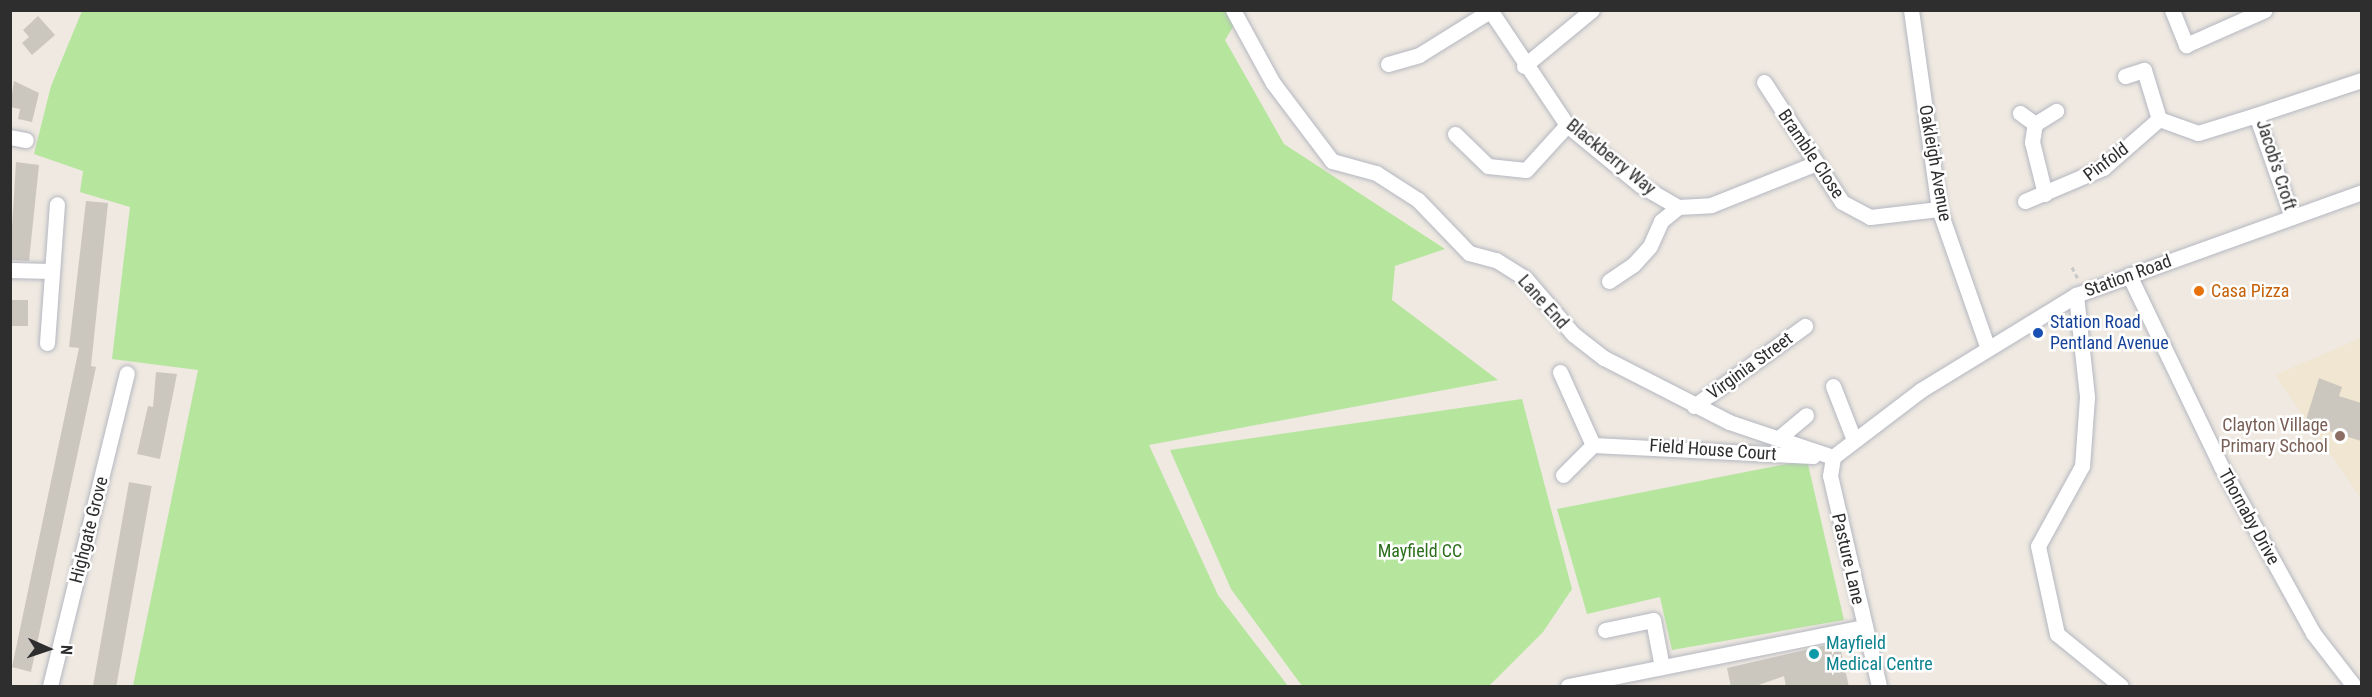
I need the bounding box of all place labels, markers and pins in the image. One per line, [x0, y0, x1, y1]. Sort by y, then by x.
place label: Casa Pizza [2211, 280, 2289, 302]
marker: Casa Pizza [2192, 284, 2206, 298]
place label: Station Road Pentland Avenue [2050, 312, 2169, 354]
marker: Station Road Pentland Avenue [2031, 326, 2045, 340]
place label: Clayton Village Primary School [2220, 415, 2328, 458]
marker: Clayton Village Primary School [2333, 429, 2347, 443]
place label: Mayfield Medical Centre [1826, 633, 1933, 676]
marker: Mayfield Medical Centre [1807, 647, 1821, 661]

